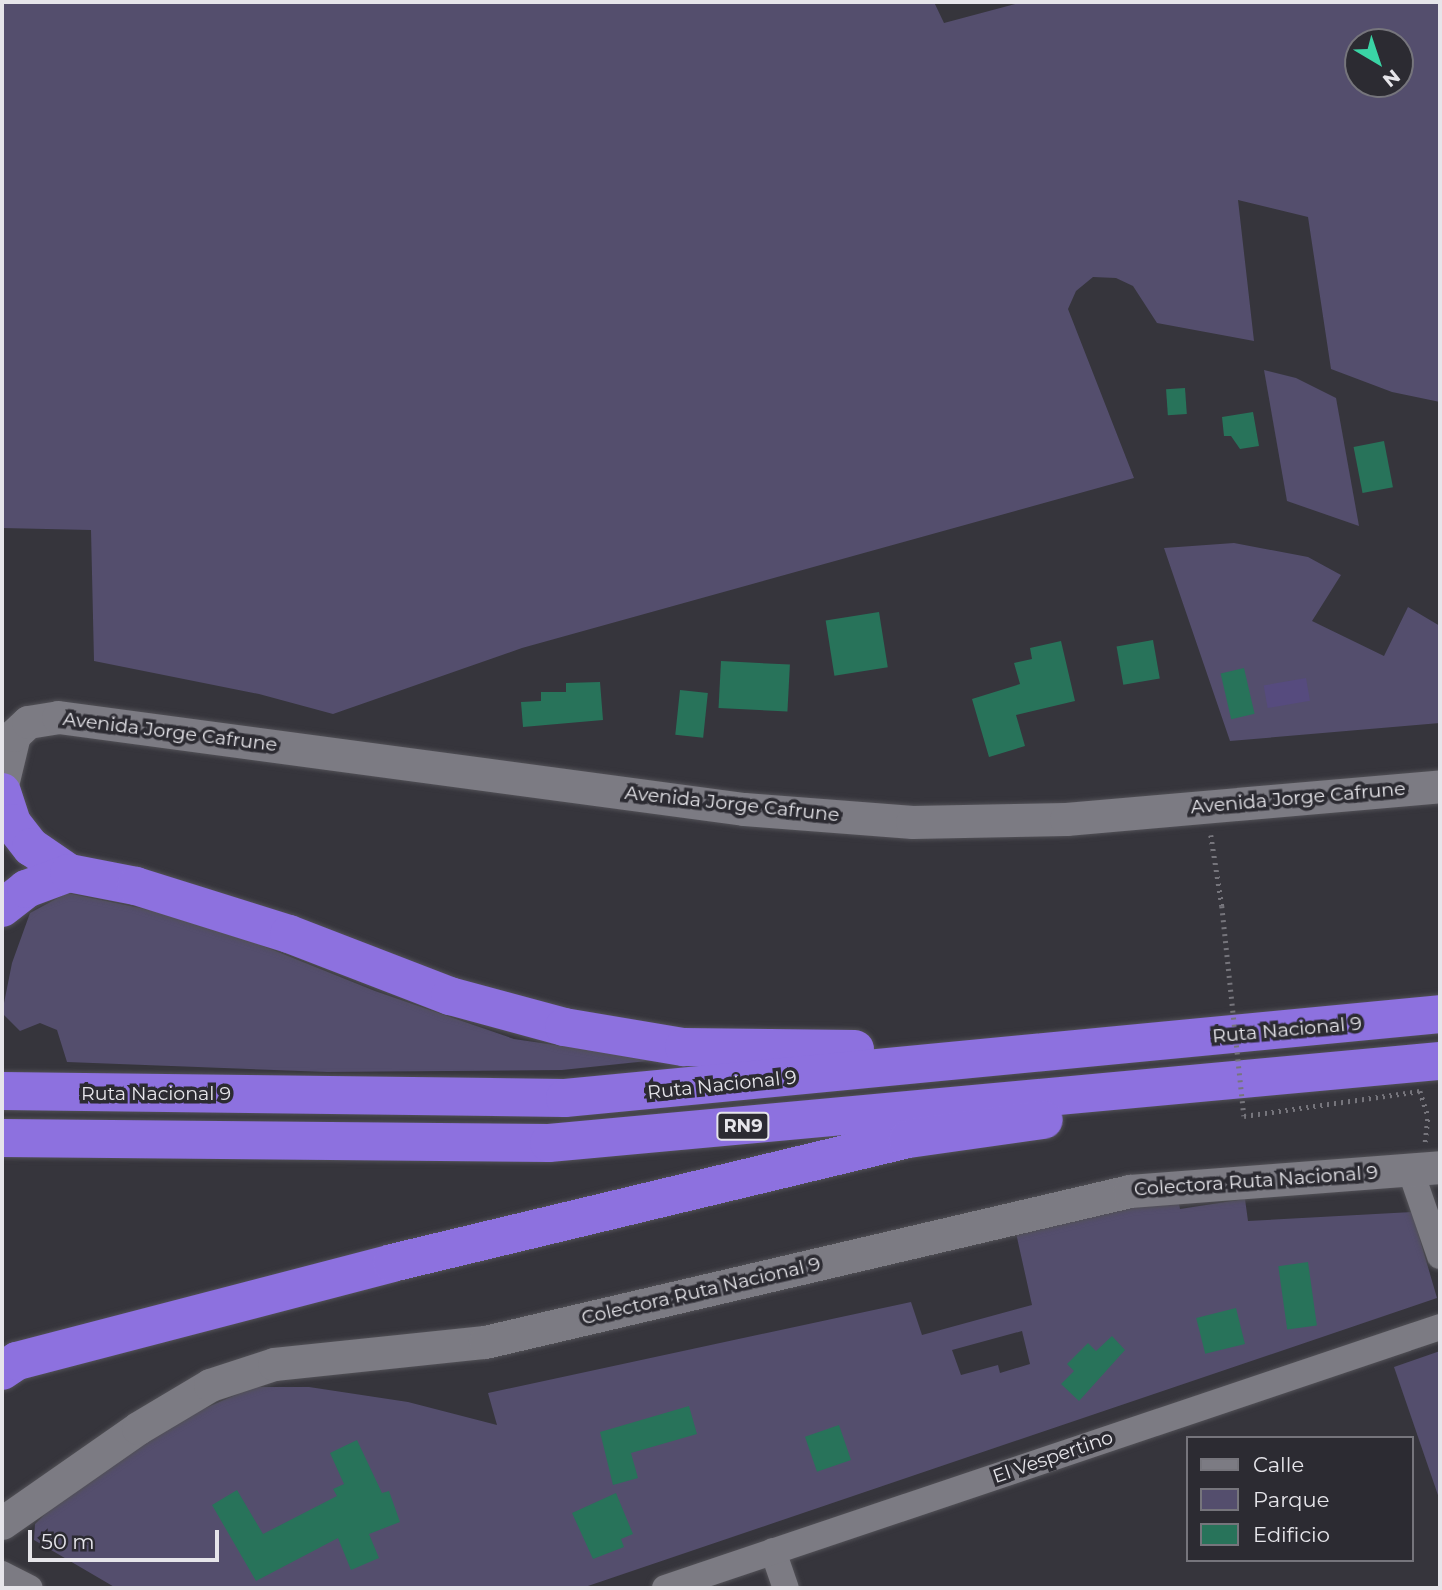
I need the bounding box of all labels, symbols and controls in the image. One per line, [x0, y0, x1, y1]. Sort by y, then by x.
north arrow [1344, 28, 1414, 98]
text: N [1378, 64, 1404, 92]
street label: Avenida Jorge Cafrune [62, 708, 278, 756]
street label: Avenida Jorge Cafrune [1190, 777, 1406, 819]
street label: Avenida Jorge Cafrune [624, 781, 840, 827]
street label: Ruta Nacional 9 [1211, 1012, 1363, 1048]
street label: Ruta Nacional 9 [646, 1066, 798, 1104]
street label: Ruta Nacional 9 [81, 1083, 231, 1105]
road number: RN9 [715, 1112, 771, 1140]
street label: Colectora Ruta Nacional 9 [1133, 1161, 1379, 1201]
street label: Colectora Ruta Nacional 9 [579, 1252, 823, 1330]
street label: El Vespertino [990, 1426, 1116, 1488]
legend [1186, 1436, 1414, 1562]
text: Calle [1253, 1452, 1304, 1477]
text: Parque [1253, 1487, 1329, 1512]
scale bar [32, 1516, 222, 1560]
text: Edificio [1253, 1522, 1330, 1547]
text: 50 m [41, 1529, 95, 1554]

